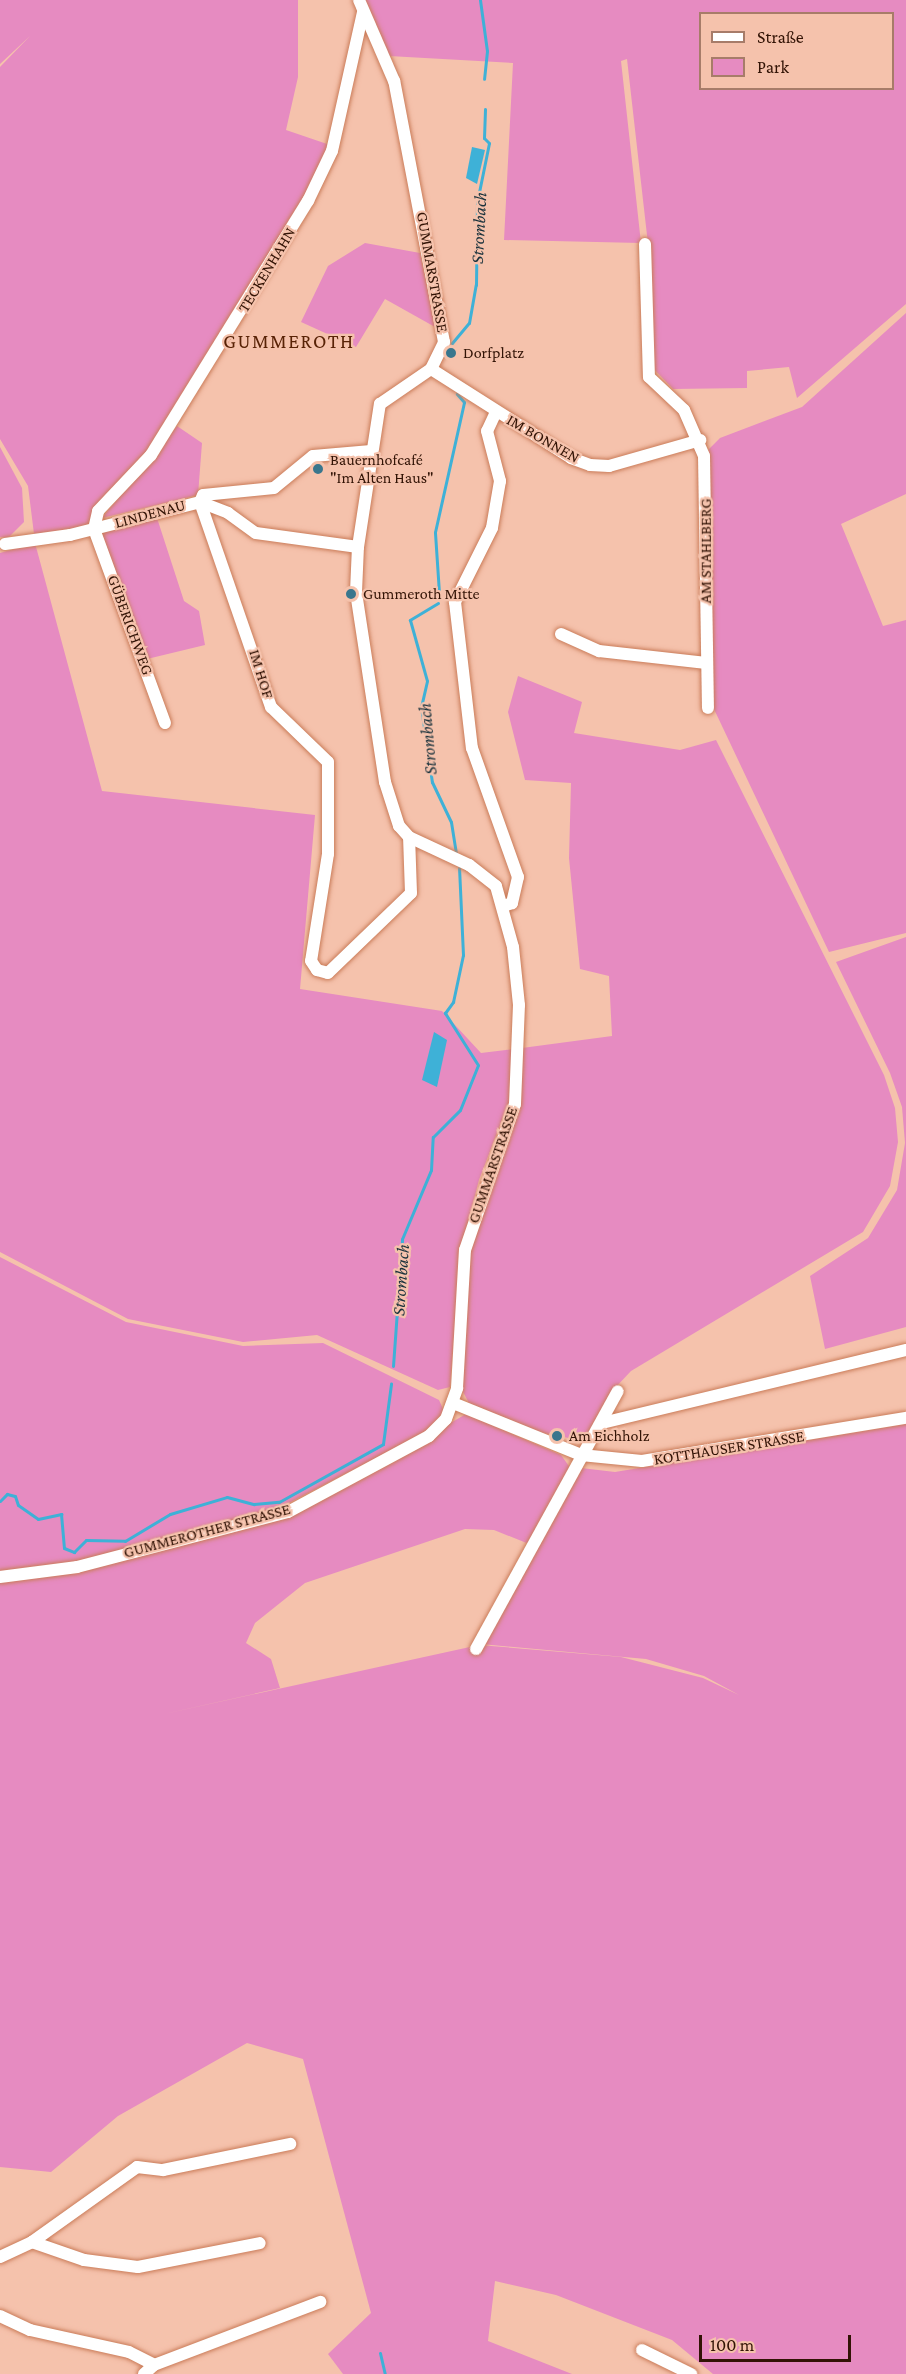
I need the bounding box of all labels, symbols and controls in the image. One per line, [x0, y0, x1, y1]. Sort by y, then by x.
legend [699, 12, 894, 90]
text: Straße [757, 27, 804, 47]
text: Park [757, 57, 789, 77]
water label: Strombach [466, 192, 492, 264]
street label: GUMMARSTRASSE [412, 210, 452, 334]
street label: TECKENHAHN [234, 224, 300, 316]
district label: GUMMEROTH [223, 329, 355, 353]
place label: Dorfplatz [463, 343, 524, 363]
marker: Dorfplatz [444, 346, 458, 360]
street label: IM BONNEN [503, 410, 583, 468]
place label: Bauernhofcafé "Im Alten Haus" [330, 450, 434, 488]
marker: Bauernhofcafé "Im Alten Haus" [311, 462, 325, 476]
street label: LINDENAU [113, 495, 187, 533]
street label: AM STAHLBERG [696, 499, 716, 603]
street label: GÜBERICHWEG [103, 572, 157, 678]
place label: Gummeroth Mitte [363, 584, 480, 604]
marker: Gummeroth Mitte [344, 587, 358, 601]
street label: IM HOF [244, 647, 278, 701]
water label: Strombach [414, 702, 442, 776]
street label: GUMMARSTRASSE [464, 1104, 522, 1226]
water label: Strombach [388, 1243, 414, 1317]
place label: Am Eichholz [569, 1426, 650, 1446]
street label: KOTTHAUSER STRASSE [652, 1427, 806, 1469]
marker: Am Eichholz [550, 1429, 564, 1443]
street label: GUMMEROTHER STRASSE [121, 1499, 293, 1563]
scale bar [702, 2323, 854, 2361]
text: 100 m [710, 2335, 754, 2355]

